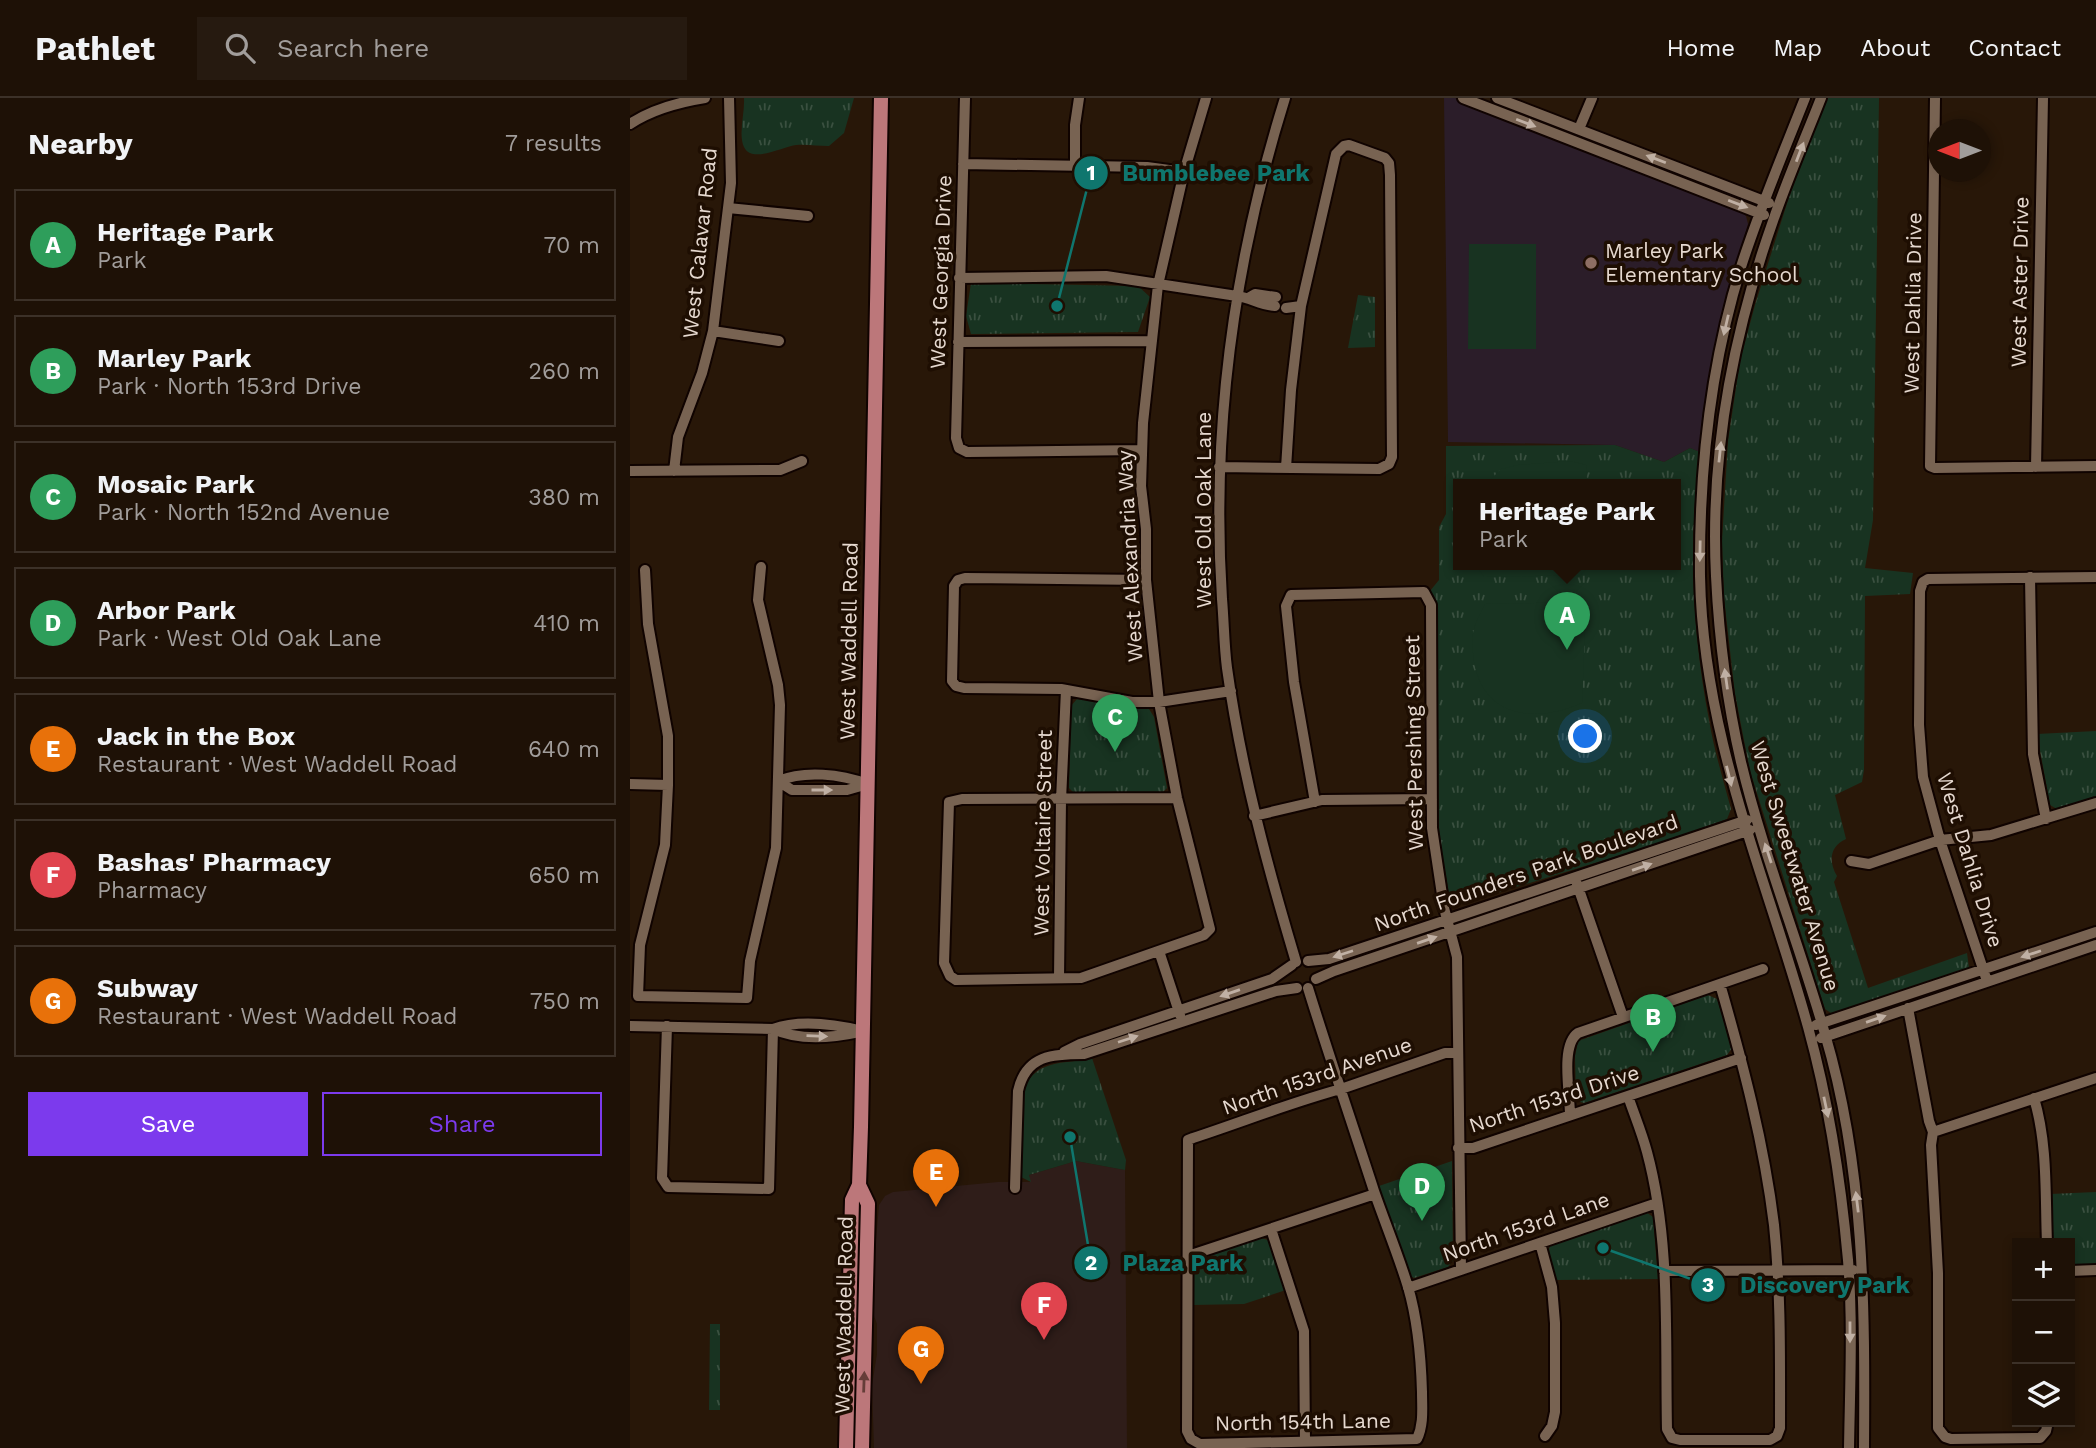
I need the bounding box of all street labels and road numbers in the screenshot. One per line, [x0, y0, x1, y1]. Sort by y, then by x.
street label: West Calavar Road [677, 146, 722, 340]
street label: West Georgia Drive [925, 175, 956, 369]
street label: West Aster Drive [2006, 196, 2033, 368]
street label: West Dahlia Drive [1898, 212, 1927, 394]
street label: West Old Oak Lane [1191, 412, 1216, 608]
street label: West Alexandria Way [1111, 449, 1148, 663]
street label: West Waddell Road [834, 542, 863, 740]
street label: West Pershing Street [1399, 635, 1428, 851]
street label: West Voltaire Street [1028, 730, 1057, 936]
street label: West Sweetwater Avenue [1745, 738, 1845, 994]
street label: West Dahlia Drive [1932, 769, 2009, 950]
street label: North Founders Park Boulevard [1371, 809, 1681, 936]
street label: North 153rd Avenue [1219, 1031, 1415, 1120]
street label: North 153rd Drive [1465, 1059, 1642, 1138]
street label: North 153rd Lane [1439, 1186, 1613, 1267]
street label: West Waddell Road [829, 1216, 858, 1414]
street label: North 154th Lane [1215, 1407, 1391, 1436]

